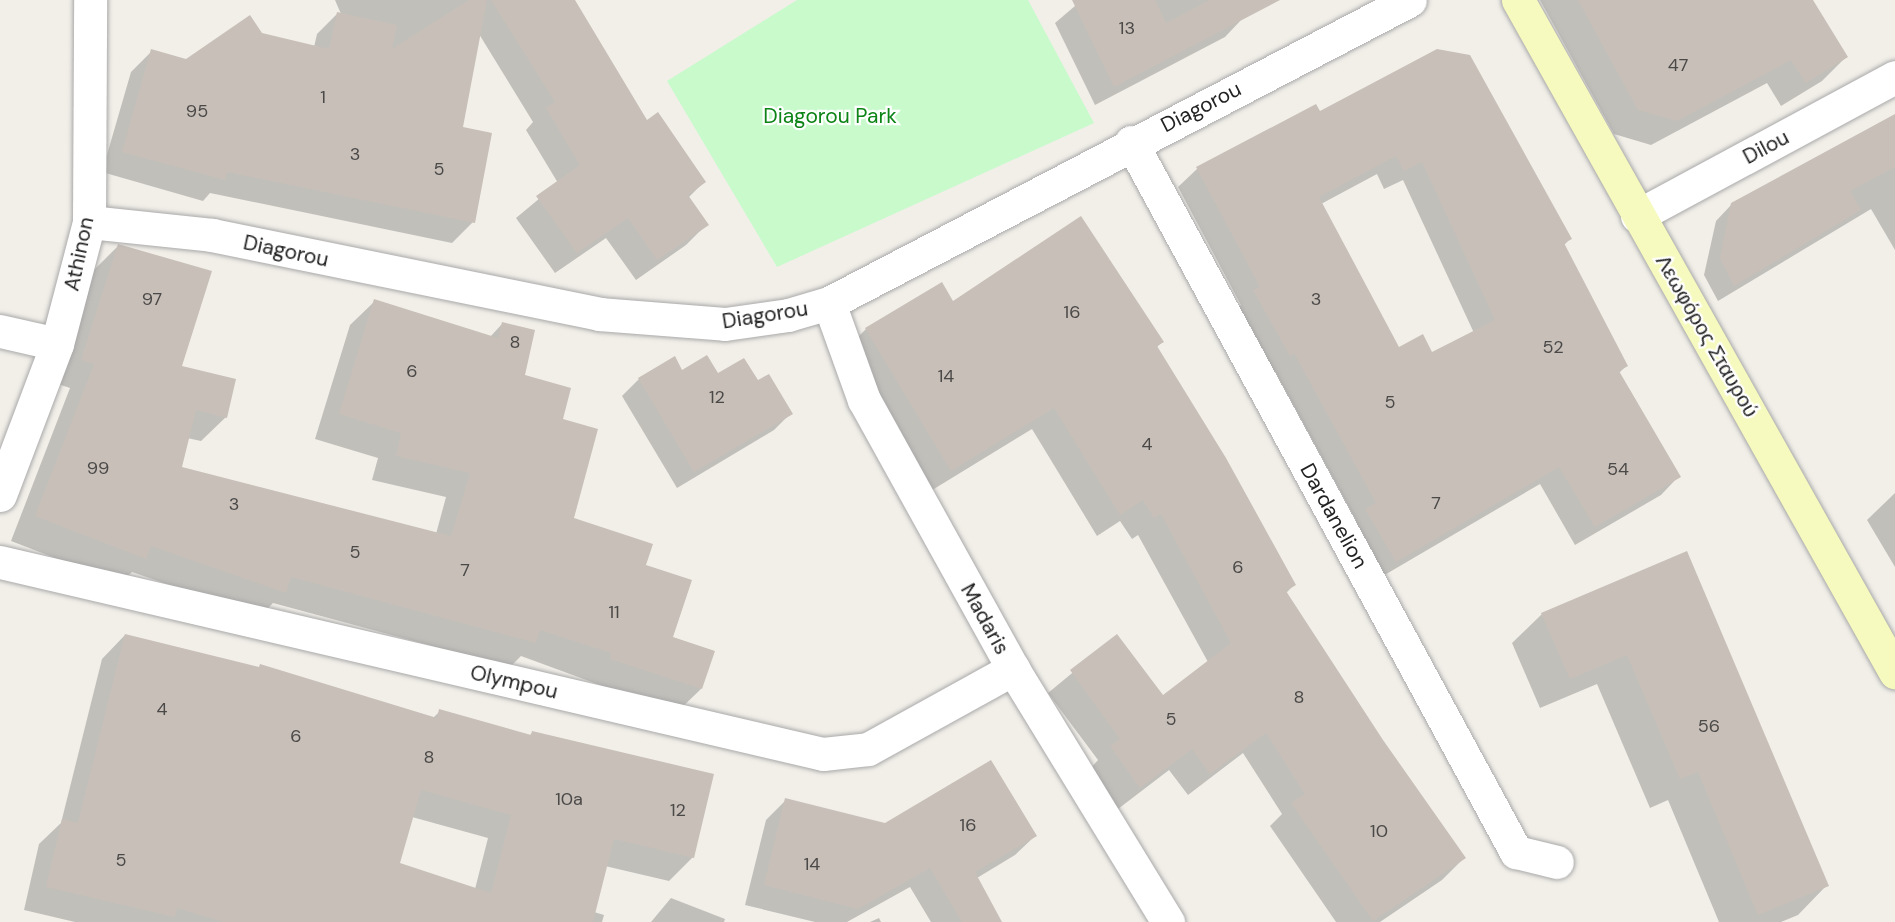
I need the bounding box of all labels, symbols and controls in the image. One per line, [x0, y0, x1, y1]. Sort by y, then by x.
house number: 13 [1119, 17, 1135, 39]
house number: 47 [1668, 54, 1688, 76]
street label: Diagorou [1157, 76, 1245, 138]
house number: 1 [320, 86, 326, 108]
house number: 95 [186, 100, 208, 122]
park label: Diagorou Park [763, 103, 897, 129]
street label: Dilou [1739, 124, 1793, 170]
house number: 3 [350, 143, 360, 165]
house number: 5 [434, 158, 444, 180]
street label: Athinon [59, 215, 99, 293]
street label: Diagorou [241, 230, 331, 272]
street label: Λεωφόρος Σταυρού [1650, 250, 1764, 422]
house number: 97 [142, 288, 162, 310]
house number: 3 [1311, 288, 1321, 310]
street label: Diagorou [720, 296, 810, 334]
house number: 16 [1064, 301, 1080, 323]
house number: 8 [510, 331, 520, 353]
house number: 52 [1542, 336, 1564, 358]
house number: 6 [406, 360, 418, 382]
house number: 14 [938, 365, 954, 387]
house number: 12 [709, 386, 725, 408]
house number: 5 [1385, 391, 1395, 413]
house number: 4 [1142, 433, 1152, 455]
house number: 99 [87, 457, 109, 479]
house number: 54 [1607, 458, 1629, 480]
street label: Dardanelion [1295, 459, 1373, 573]
house number: 7 [1431, 492, 1441, 514]
house number: 3 [229, 493, 239, 515]
house number: 5 [350, 541, 360, 563]
house number: 6 [1232, 556, 1244, 578]
house number: 7 [460, 559, 470, 581]
street label: Madaris [955, 579, 1015, 659]
house number: 11 [608, 601, 620, 623]
street label: Olympou [468, 660, 560, 704]
house number: 8 [1294, 686, 1304, 708]
house number: 4 [157, 698, 167, 720]
house number: 5 [1166, 708, 1176, 730]
house number: 56 [1698, 715, 1720, 737]
house number: 6 [290, 725, 302, 747]
house number: 8 [424, 746, 434, 768]
house number: 10a [555, 788, 583, 810]
house number: 12 [670, 799, 686, 821]
house number: 16 [960, 814, 976, 836]
house number: 10 [1370, 820, 1388, 842]
house number: 5 [116, 849, 126, 871]
house number: 14 [804, 853, 820, 875]

